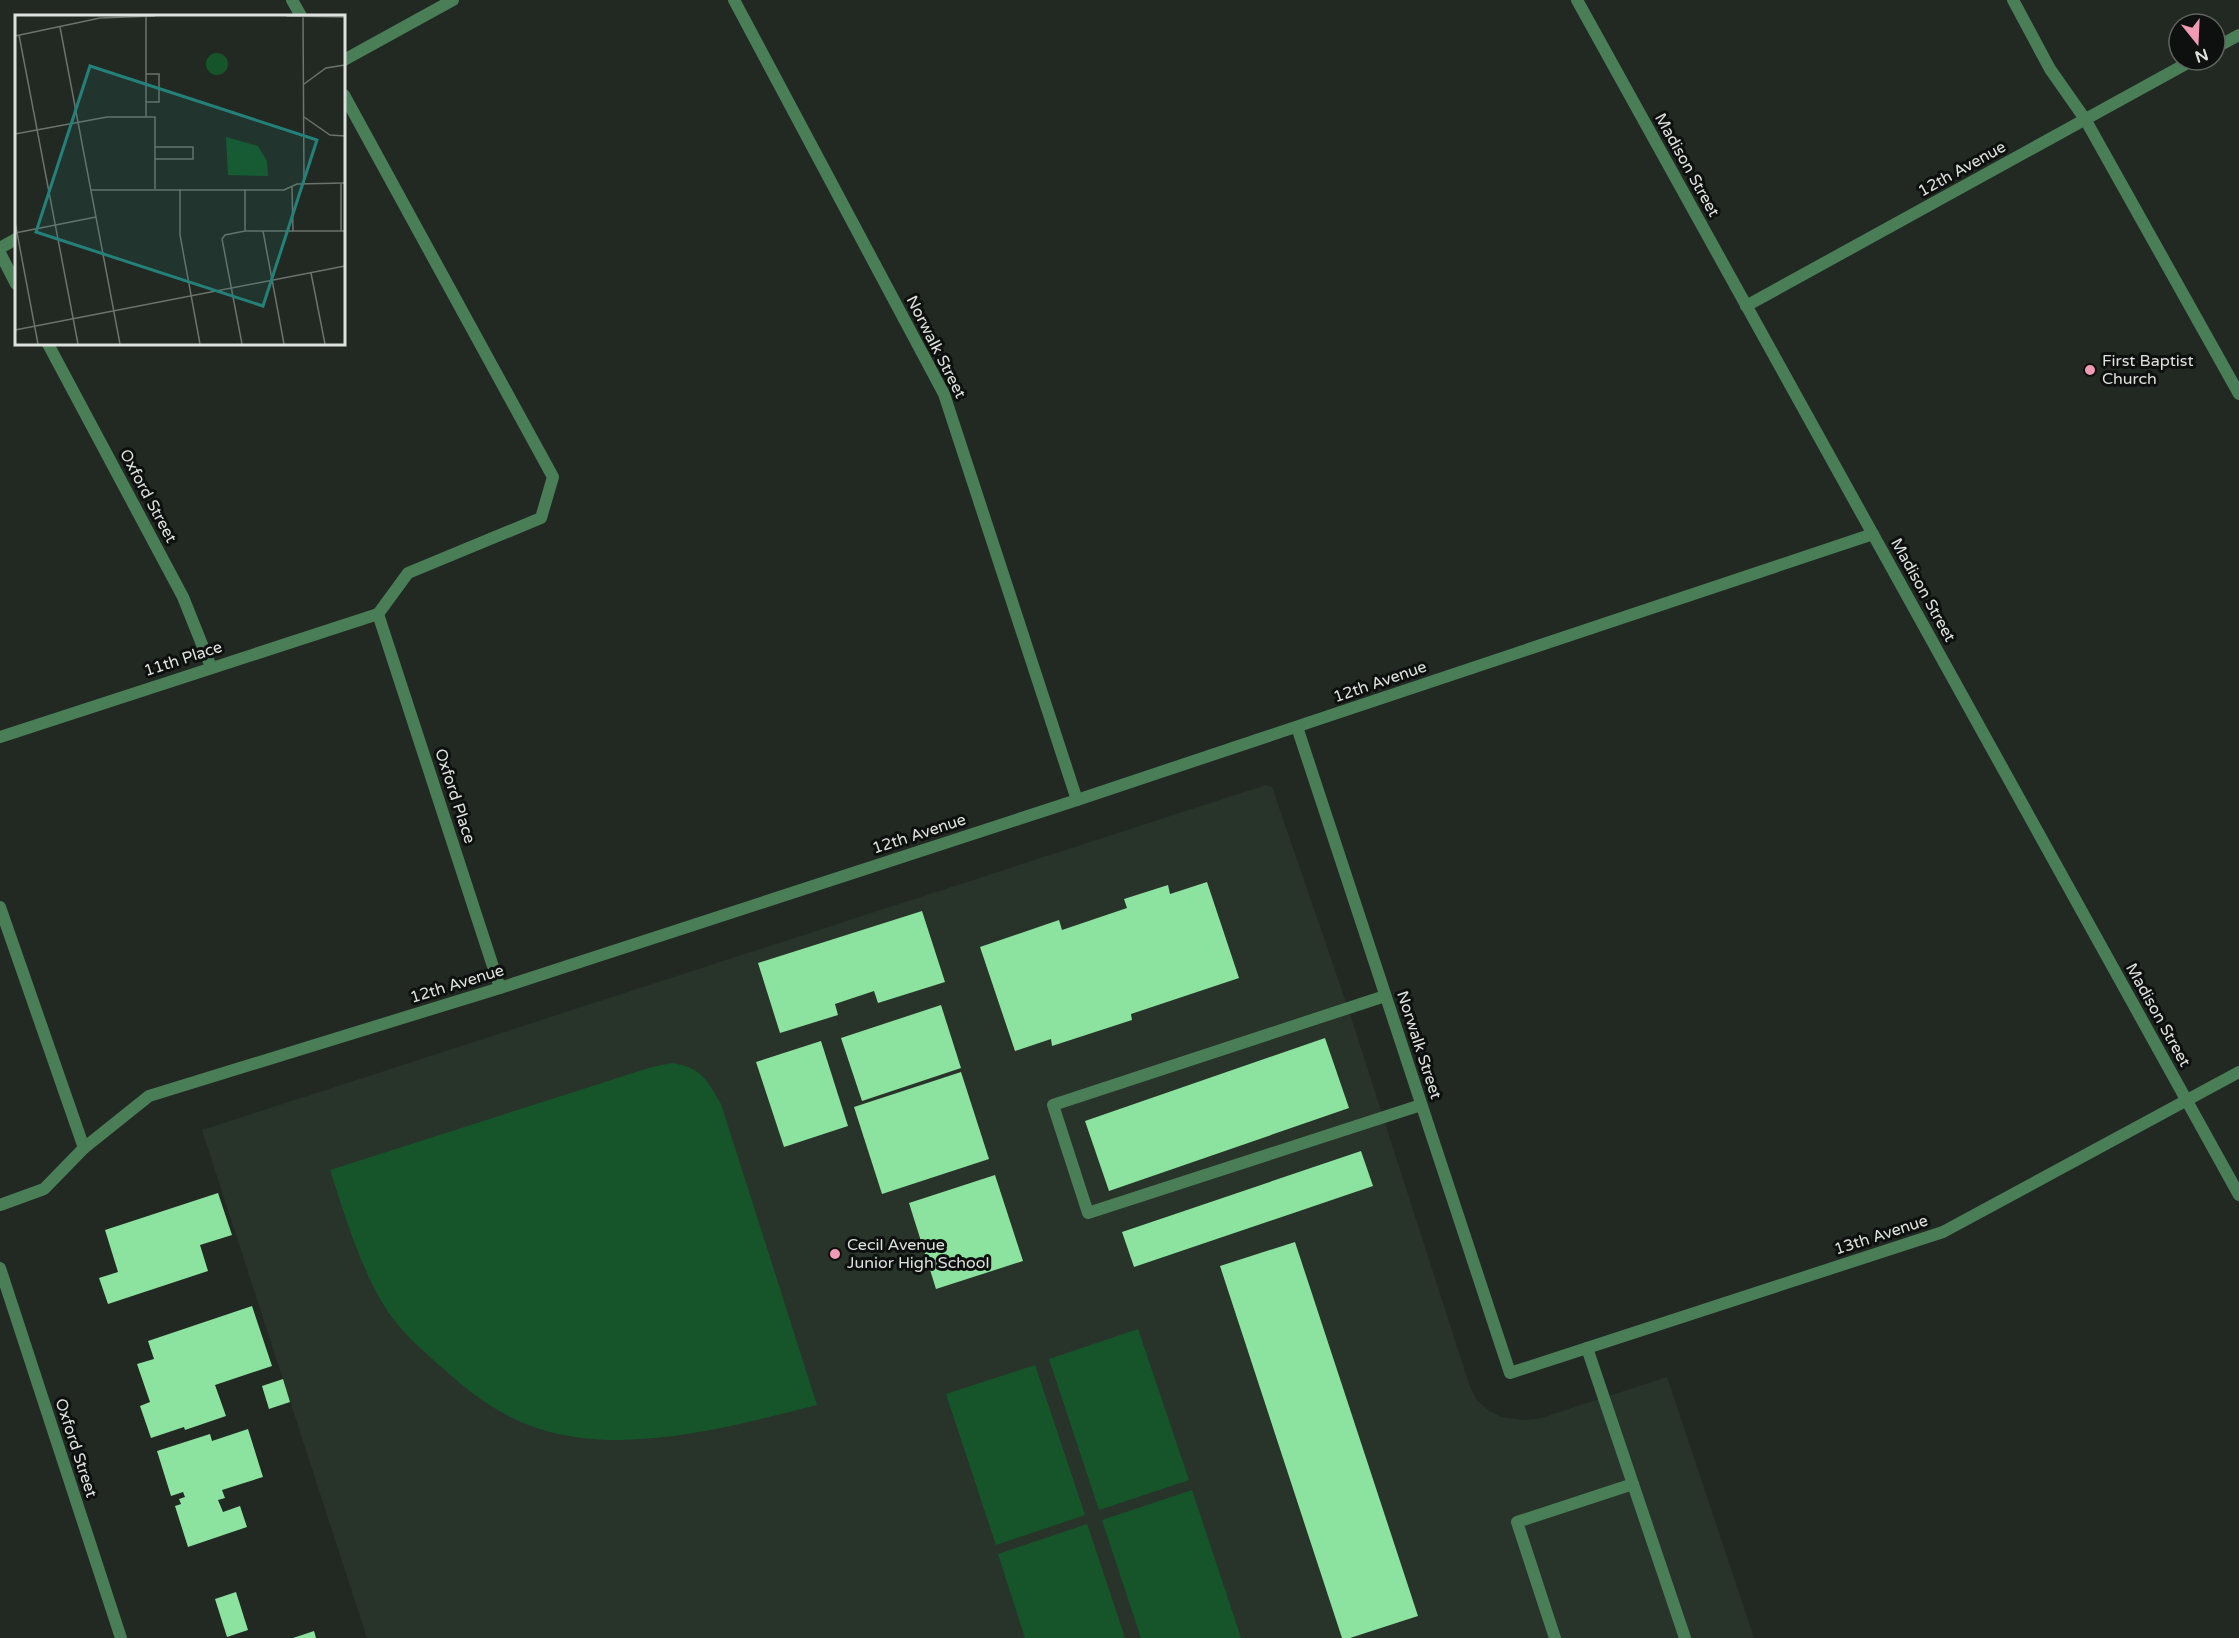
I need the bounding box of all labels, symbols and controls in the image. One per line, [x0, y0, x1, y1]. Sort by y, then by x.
north arrow [2167, 12, 2227, 72]
inset map [15, 15, 345, 345]
text: N [2192, 44, 2211, 67]
street label: Madison Street [1650, 110, 1724, 220]
street label: 12th Avenue [1915, 137, 2009, 201]
street label: Norwalk Street [902, 292, 970, 402]
place label: First Baptist Church [2102, 351, 2194, 389]
marker: First Baptist Church [2083, 363, 2097, 377]
street label: Oxford Street [115, 446, 181, 546]
street label: Madison Street [1886, 535, 1960, 645]
street label: 11th Place [141, 637, 225, 681]
street label: 12th Avenue [1331, 657, 1429, 707]
street label: Oxford Place [430, 746, 480, 846]
street label: 12th Avenue [870, 809, 968, 859]
street label: 12th Avenue [408, 960, 506, 1008]
street label: Madison Street [2121, 960, 2195, 1070]
street label: Norwalk Street [1392, 988, 1446, 1102]
street label: 13th Avenue [1832, 1210, 1930, 1260]
place label: Cecil Avenue Junior High School [847, 1235, 989, 1273]
marker: Cecil Avenue Junior High School [828, 1247, 842, 1261]
street label: Oxford Street [51, 1396, 101, 1500]

